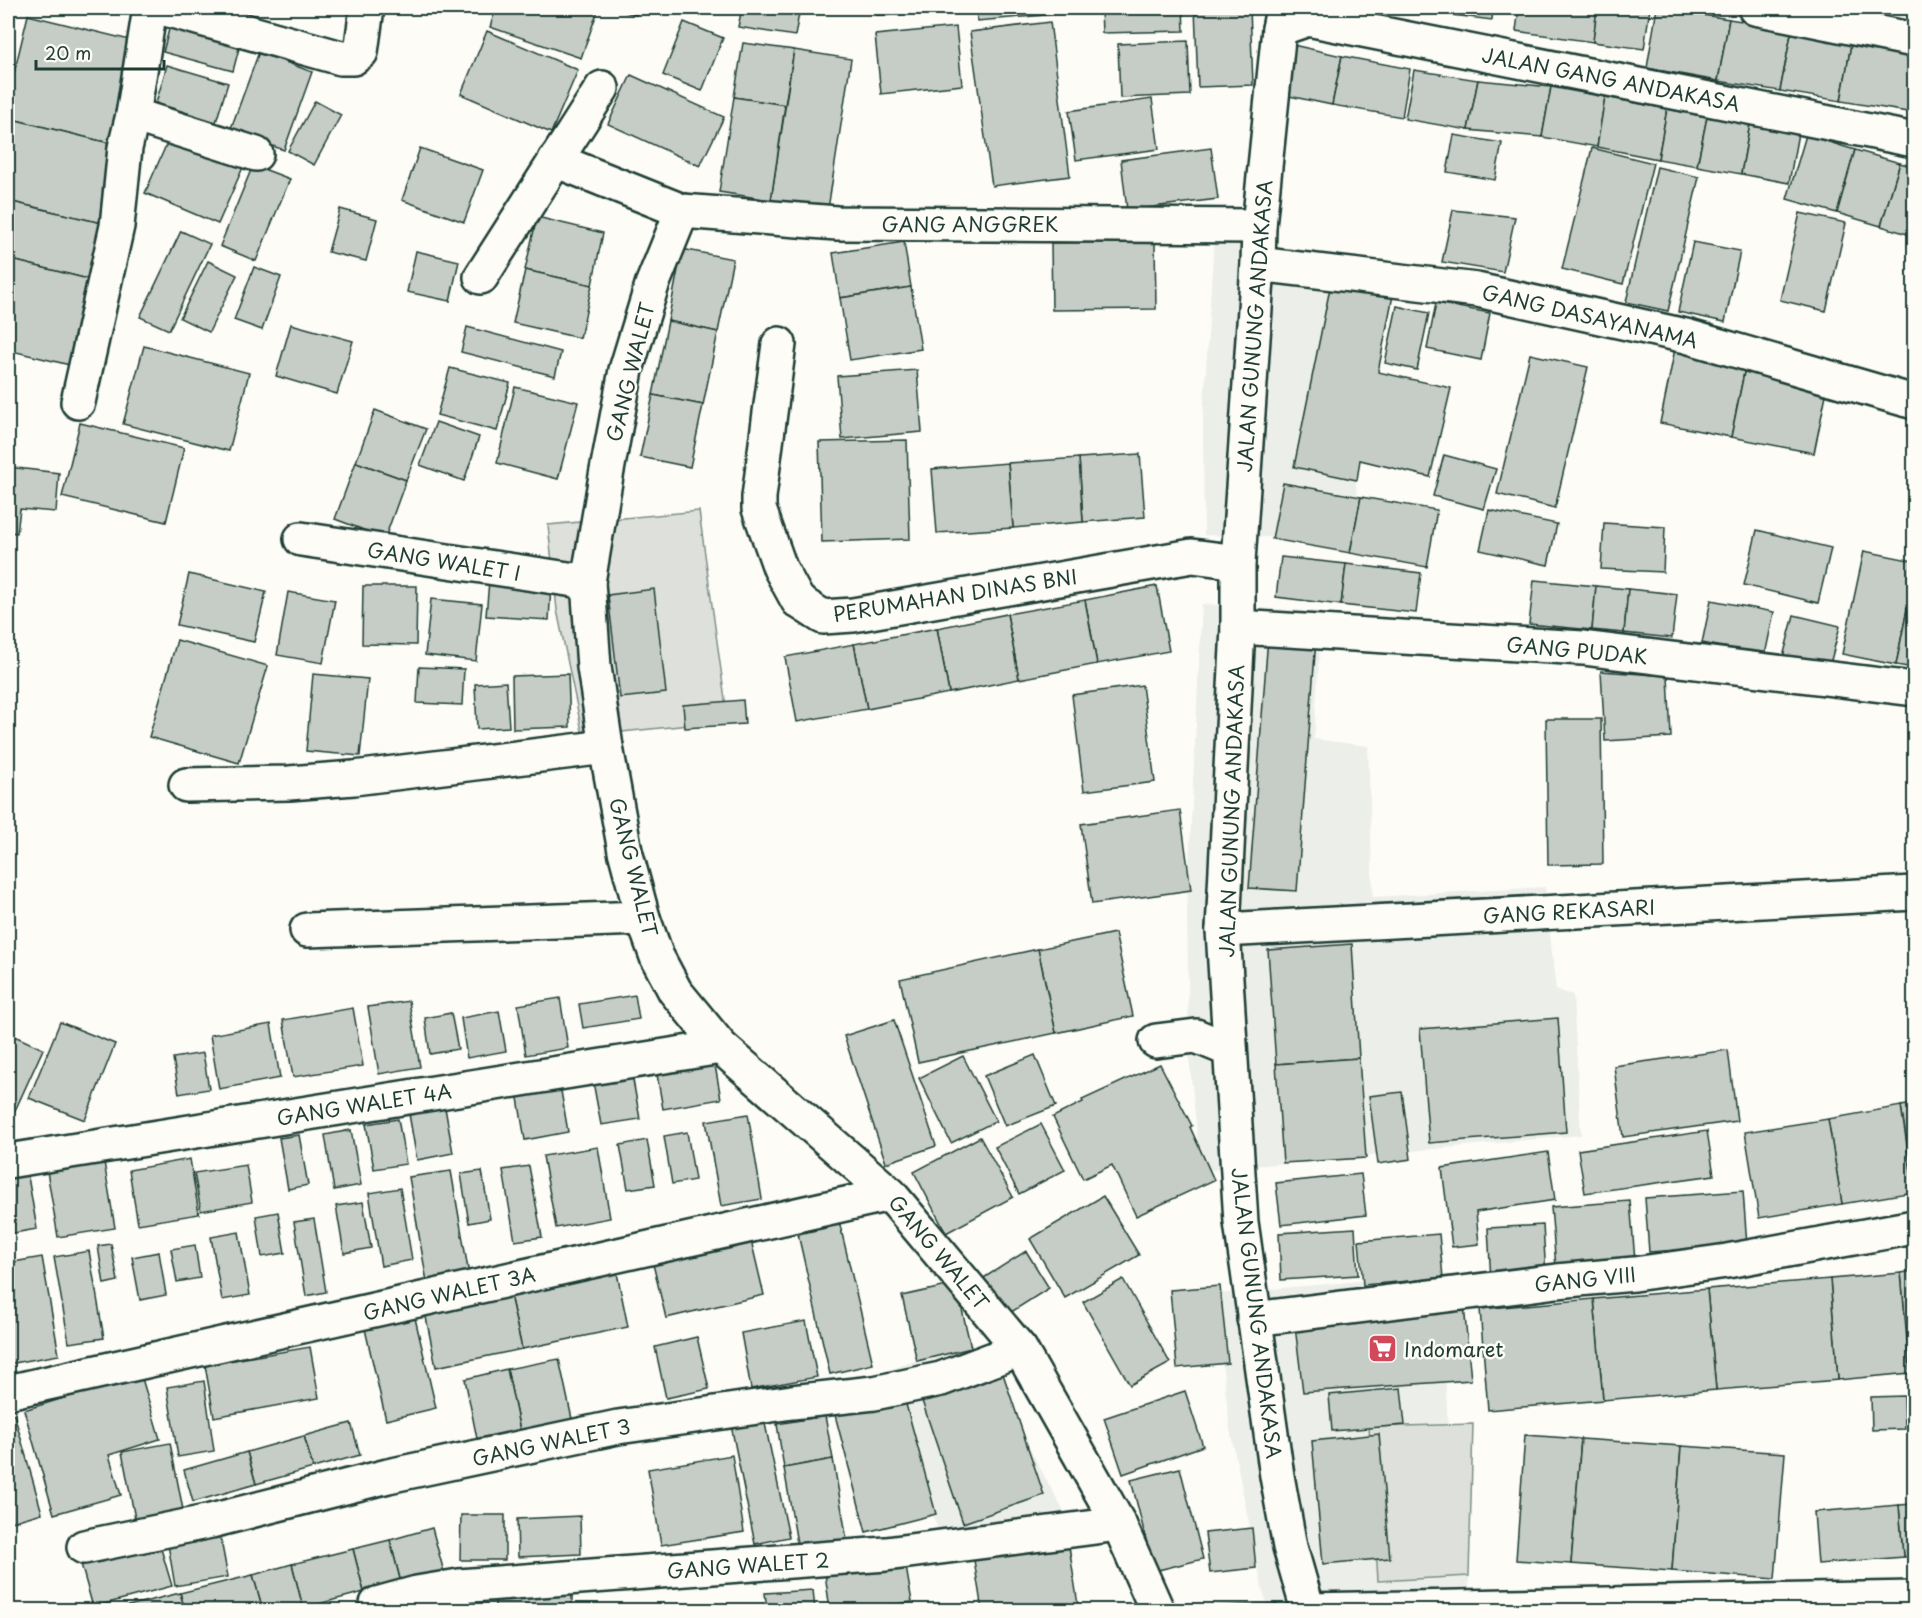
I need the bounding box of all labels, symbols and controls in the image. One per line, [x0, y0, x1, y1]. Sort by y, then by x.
scale bar [36, 33, 164, 71]
text: 20 m [45, 39, 91, 66]
street label: JALAN GANG ANDAKASA [1479, 39, 1743, 119]
street label: JALAN GUNUNG ANDAKASA [1229, 179, 1279, 473]
street label: GANG ANGGREK [882, 209, 1058, 239]
street label: GANG DASAYANAMA [1479, 277, 1701, 355]
street label: GANG WALET [598, 299, 662, 445]
street label: GANG WALET I [365, 534, 523, 588]
street label: PERUMAHAN DINAS BNI [831, 561, 1079, 629]
street label: GANG PUDAK [1505, 629, 1649, 671]
street label: JALAN GUNUNG ANDAKASA [1211, 664, 1251, 958]
street label: GANG WALET [602, 794, 666, 940]
street label: GANG REKASARI [1482, 892, 1656, 930]
street label: GANG WALET 4A [274, 1075, 454, 1133]
street label: JALAN GUNUNG ANDAKASA [1224, 1166, 1290, 1460]
street label: GANG WALET [882, 1188, 996, 1316]
street label: GANG WALET 3A [360, 1259, 538, 1327]
street label: GANG VIII [1533, 1259, 1637, 1299]
supermarket icon: Indomaret [1367, 1333, 1399, 1365]
place label: Indomaret [1404, 1334, 1503, 1364]
street label: GANG WALET 3 [469, 1411, 633, 1473]
street label: GANG WALET 2 [666, 1544, 830, 1586]

